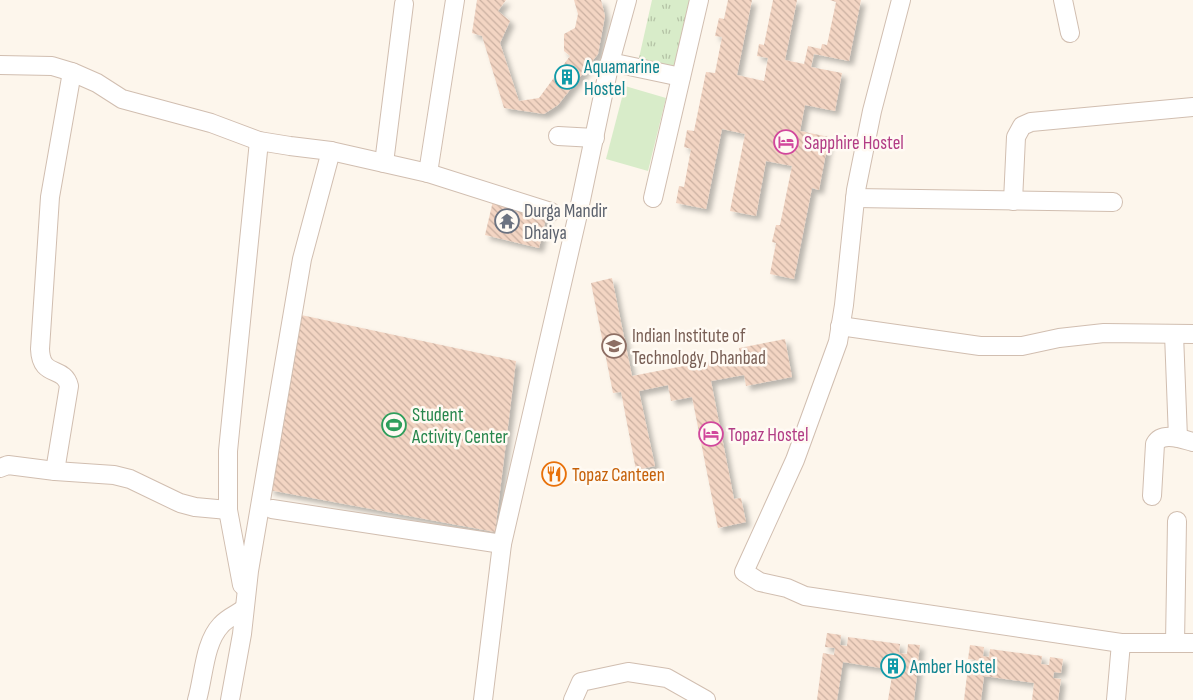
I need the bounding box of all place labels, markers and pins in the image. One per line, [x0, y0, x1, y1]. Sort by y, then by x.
place label: Aquamarine Hostel [583, 56, 660, 101]
building icon: Aquamarine Hostel [554, 64, 580, 90]
hotel icon: Sapphire Hostel [773, 129, 799, 155]
place label: Sapphire Hostel [804, 132, 904, 155]
place label: Durga Mandir Dhaiya [524, 200, 608, 245]
temple icon: Durga Mandir Dhaiya [494, 208, 520, 234]
place label: Indian Institute of Technology, Dhanbad [632, 325, 766, 370]
school or university icon: Indian Institute of Technology, Dhanbad [601, 333, 627, 359]
place label: Student Activity Center [411, 404, 509, 449]
sports icon: Student Activity Center [381, 412, 407, 438]
hotel icon: Topaz Hostel [698, 421, 724, 447]
place label: Topaz Hostel [728, 424, 809, 447]
restaurant icon: Topaz Canteen [541, 461, 567, 487]
place label: Topaz Canteen [572, 464, 665, 487]
building icon: Amber Hostel [880, 653, 906, 679]
place label: Amber Hostel [909, 656, 996, 679]

